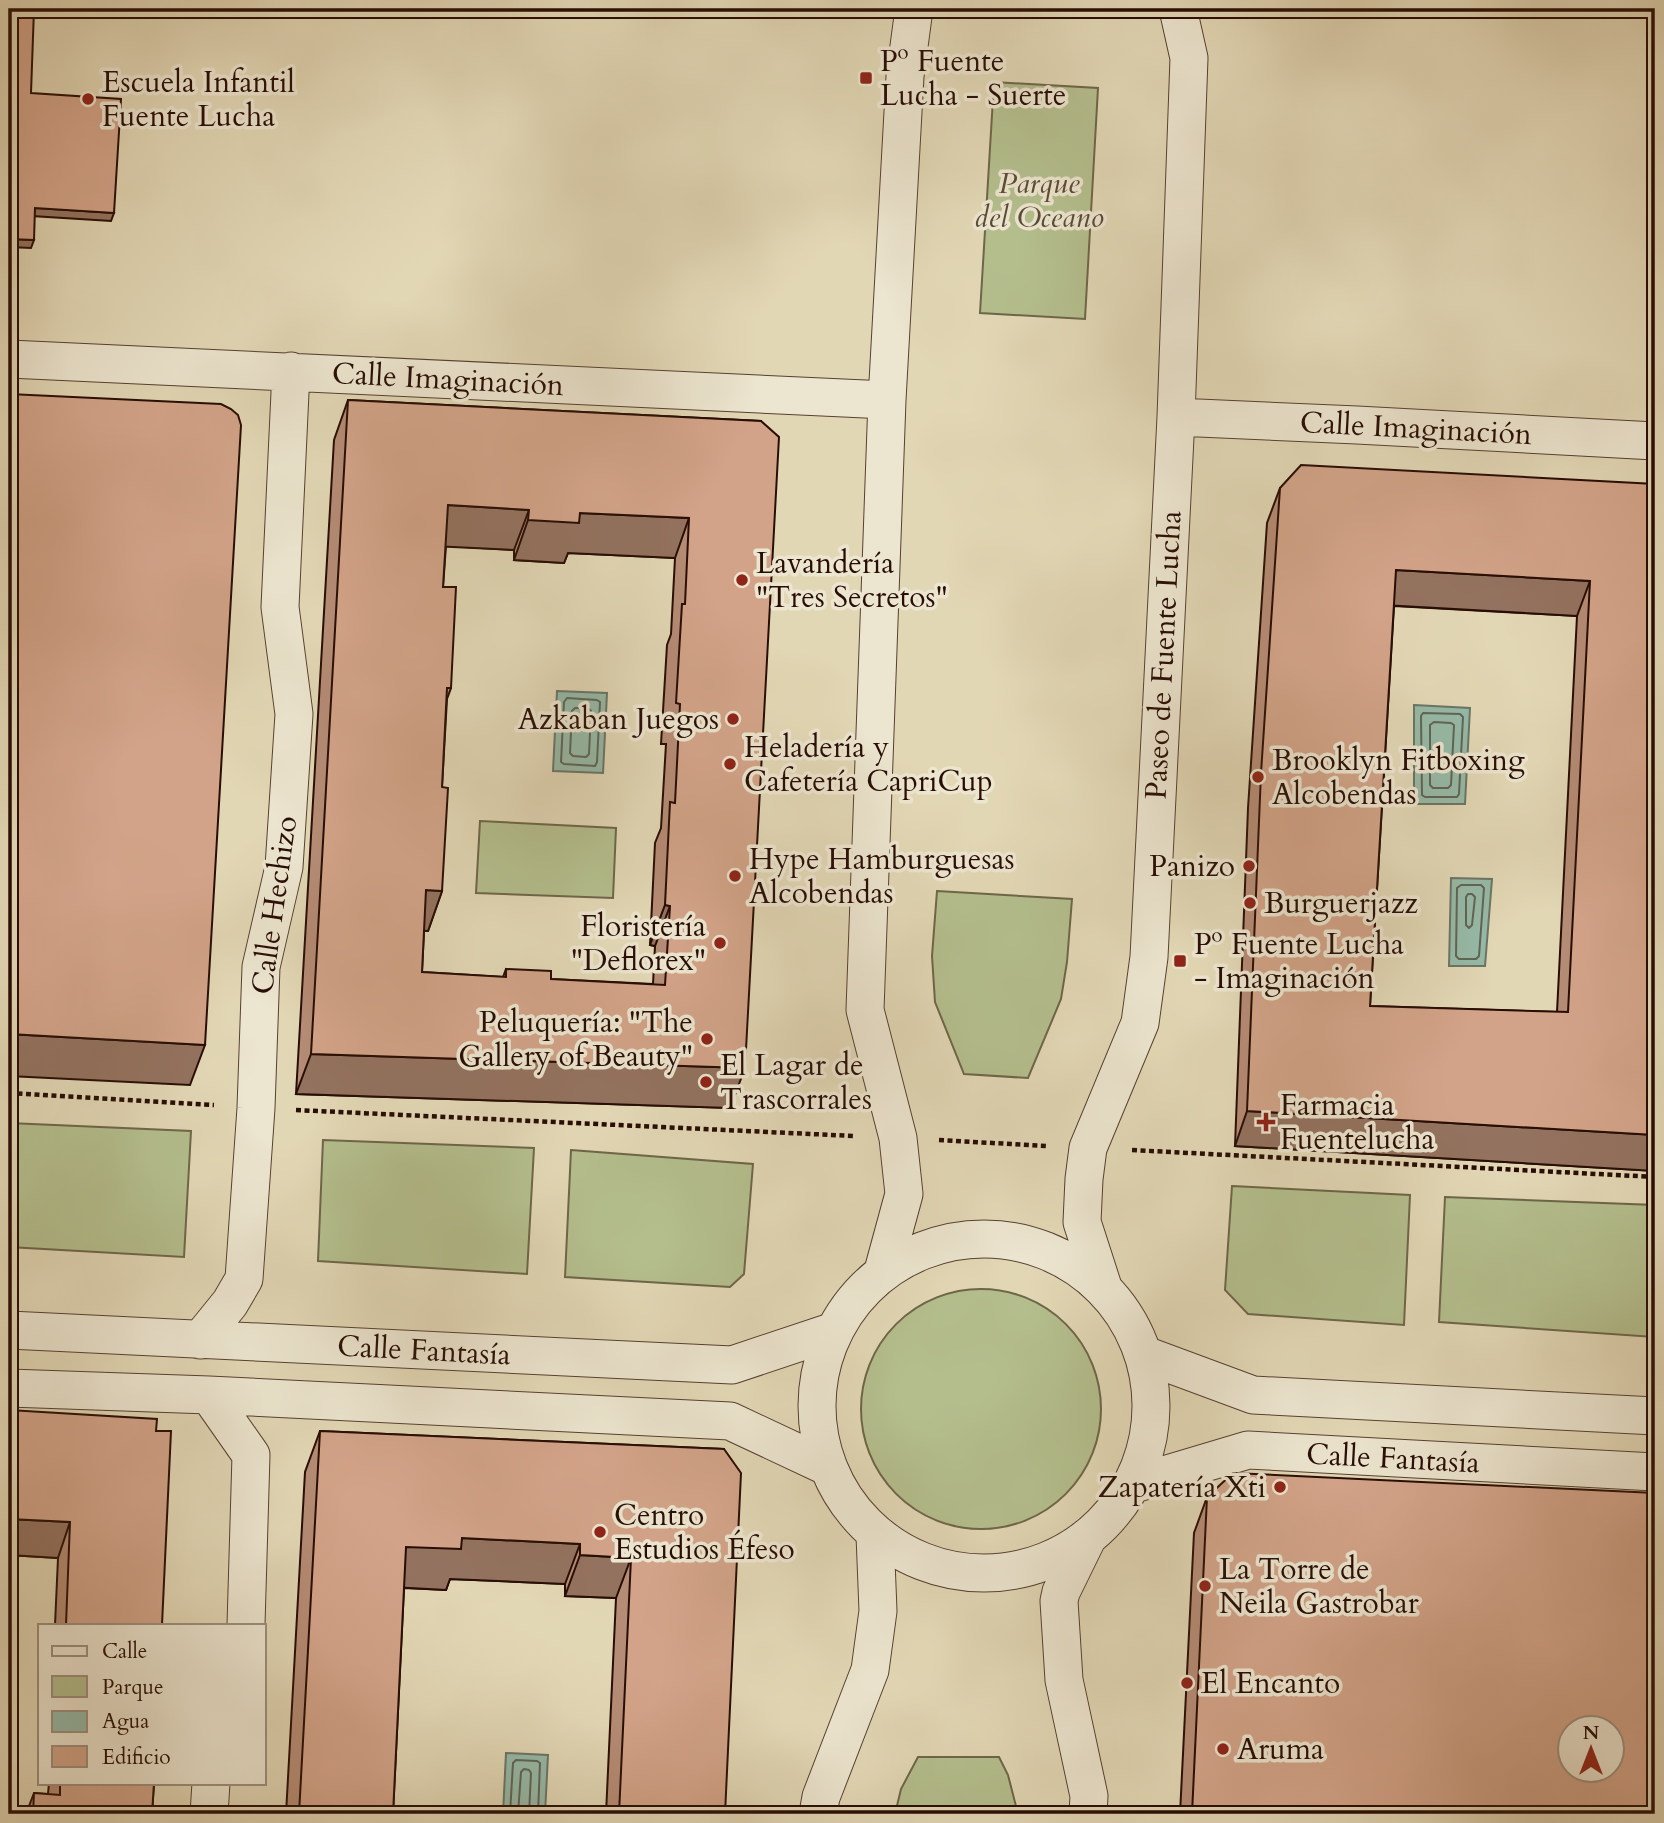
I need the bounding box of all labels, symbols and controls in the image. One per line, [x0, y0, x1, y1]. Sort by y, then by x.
place label: Pº Fuente Lucha - Suerte [880, 41, 1066, 116]
place label: Escuela Infantil Fuente Lucha [102, 62, 295, 137]
marker: Pº Fuente Lucha - Suerte [858, 70, 874, 86]
marker: Escuela Infantil Fuente Lucha [80, 91, 96, 107]
park label: Parque del Oceano [974, 163, 1104, 238]
street label: Calle Imaginación [331, 353, 565, 406]
street label: Calle Imaginación [1299, 402, 1533, 455]
street label: Paseo de Fuente Lucha [1135, 509, 1192, 801]
place label: Lavandería "Tres Secretos" [756, 543, 948, 618]
marker: Lavandería "Tres Secretos" [734, 572, 750, 588]
place label: Azkaban Juegos [518, 699, 719, 740]
marker: Azkaban Juegos [725, 711, 741, 727]
place label: Heladería y Cafetería CapriCup [744, 727, 993, 802]
place label: Brooklyn Fitboxing Alcobendas [1272, 740, 1525, 815]
marker: Heladería y Cafetería CapriCup [722, 756, 738, 772]
marker: Brooklyn Fitboxing Alcobendas [1250, 769, 1266, 785]
street label: Calle Hechizo [242, 813, 307, 997]
place label: Hype Hamburguesas Alcobendas [749, 839, 1014, 914]
place label: Panizo [1149, 846, 1235, 887]
marker: Panizo [1241, 858, 1257, 874]
marker: Hype Hamburguesas Alcobendas [727, 868, 743, 884]
place label: Burguerjazz [1264, 883, 1418, 924]
marker: Burguerjazz [1242, 895, 1258, 911]
place label: Floristería "Deflorex" [571, 906, 706, 981]
place label: Pº Fuente Lucha - Imaginación [1194, 924, 1404, 999]
marker: Floristería "Deflorex" [712, 935, 728, 951]
marker: Pº Fuente Lucha - Imaginación [1172, 953, 1188, 969]
place label: Peluquería: "The Gallery of Beauty" [458, 1002, 693, 1077]
marker: Peluquería: "The Gallery of Beauty" [699, 1031, 715, 1047]
place label: El Lagar de Trascorrales [720, 1045, 872, 1120]
marker: El Lagar de Trascorrales [698, 1074, 714, 1090]
place label: Farmacia Fuentelucha [1280, 1085, 1435, 1160]
marker: Farmacia Fuentelucha [1258, 1114, 1274, 1130]
street label: Calle Fantasía [336, 1325, 512, 1376]
street label: Calle Fantasía [1305, 1433, 1481, 1484]
place label: Zapatería Xti [1098, 1467, 1266, 1508]
marker: Zapatería Xti [1272, 1479, 1288, 1495]
place label: Centro Estudios Éfeso [614, 1495, 795, 1570]
marker: Centro Estudios Éfeso [592, 1524, 608, 1540]
place label: La Torre de Neila Gastrobar [1219, 1549, 1419, 1624]
marker: La Torre de Neila Gastrobar [1197, 1578, 1213, 1594]
legend [38, 1624, 266, 1784]
text: Calle [102, 1637, 147, 1666]
place label: El Encanto [1201, 1663, 1340, 1704]
text: Parque [102, 1673, 163, 1702]
marker: El Encanto [1179, 1675, 1195, 1691]
text: Agua [102, 1707, 149, 1736]
north arrow [1556, 1714, 1626, 1784]
text: N [1583, 1720, 1600, 1746]
place label: Aruma [1237, 1729, 1324, 1770]
marker: Aruma [1215, 1741, 1231, 1757]
text: Edificio [102, 1743, 171, 1772]

